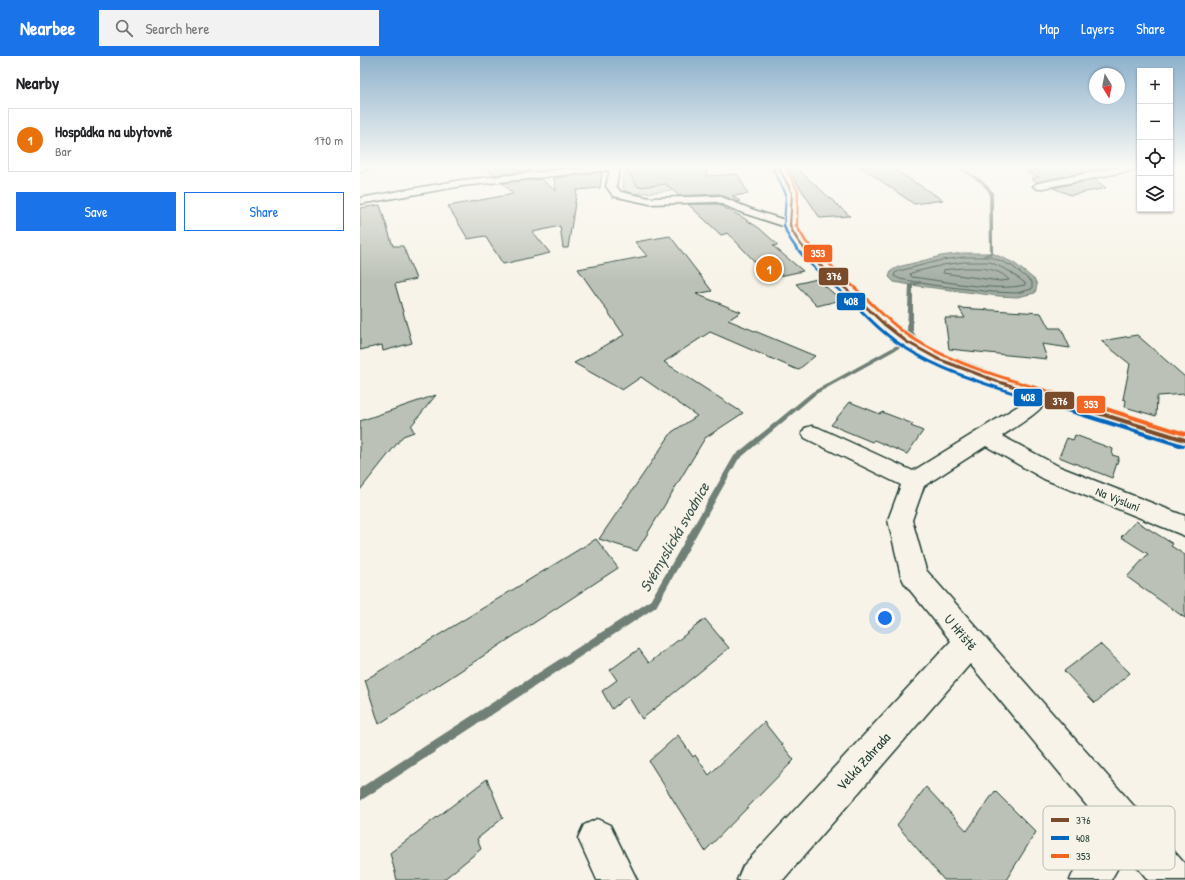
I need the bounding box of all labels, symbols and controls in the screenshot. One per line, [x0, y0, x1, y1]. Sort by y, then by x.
search box [99, 10, 379, 46]
text: Nearbee [20, 15, 75, 41]
icon: search [113, 17, 135, 39]
text: Search here [145, 18, 210, 39]
text: Map [1039, 19, 1059, 38]
text: Layers [1081, 19, 1114, 38]
text: Share [1136, 19, 1165, 38]
north arrow [1089, 68, 1125, 104]
map controls [1137, 68, 1173, 212]
button: + [1137, 68, 1173, 104]
text: Nearby [16, 71, 59, 94]
button: − [1137, 104, 1173, 140]
text: Hospůdka na ubytovně [55, 121, 172, 142]
text: 1 [28, 131, 32, 149]
text: 170 m [314, 131, 343, 149]
button: locate [1137, 140, 1173, 176]
text: Bar [55, 142, 72, 160]
button: layers [1137, 176, 1173, 212]
button: Save [16, 192, 176, 231]
button: Share [184, 192, 344, 231]
line badge: 353 [803, 244, 833, 263]
text: 353 [811, 246, 825, 260]
pin: 1 [756, 254, 782, 284]
line badge: 376 [818, 267, 849, 286]
text: 376 [827, 269, 842, 283]
line badge: 408 [836, 292, 866, 311]
text: 408 [844, 294, 858, 308]
line badge: 408 [1013, 388, 1043, 407]
text: 408 [1021, 390, 1035, 404]
line badge: 376 [1044, 391, 1075, 410]
text: 376 [1053, 394, 1068, 408]
line badge: 353 [1076, 395, 1106, 414]
text: 353 [1084, 397, 1098, 411]
water label: Svémyslická svodnice [634, 478, 715, 596]
street label: Na Výsluní [1093, 482, 1143, 516]
your location [875, 608, 895, 628]
street label: U Hřiště [940, 610, 982, 654]
street label: Velká Zahrada [832, 728, 894, 794]
legend [1043, 806, 1175, 870]
text: 376 [1076, 813, 1091, 827]
text: 408 [1076, 831, 1090, 845]
text: 353 [1076, 849, 1091, 863]

